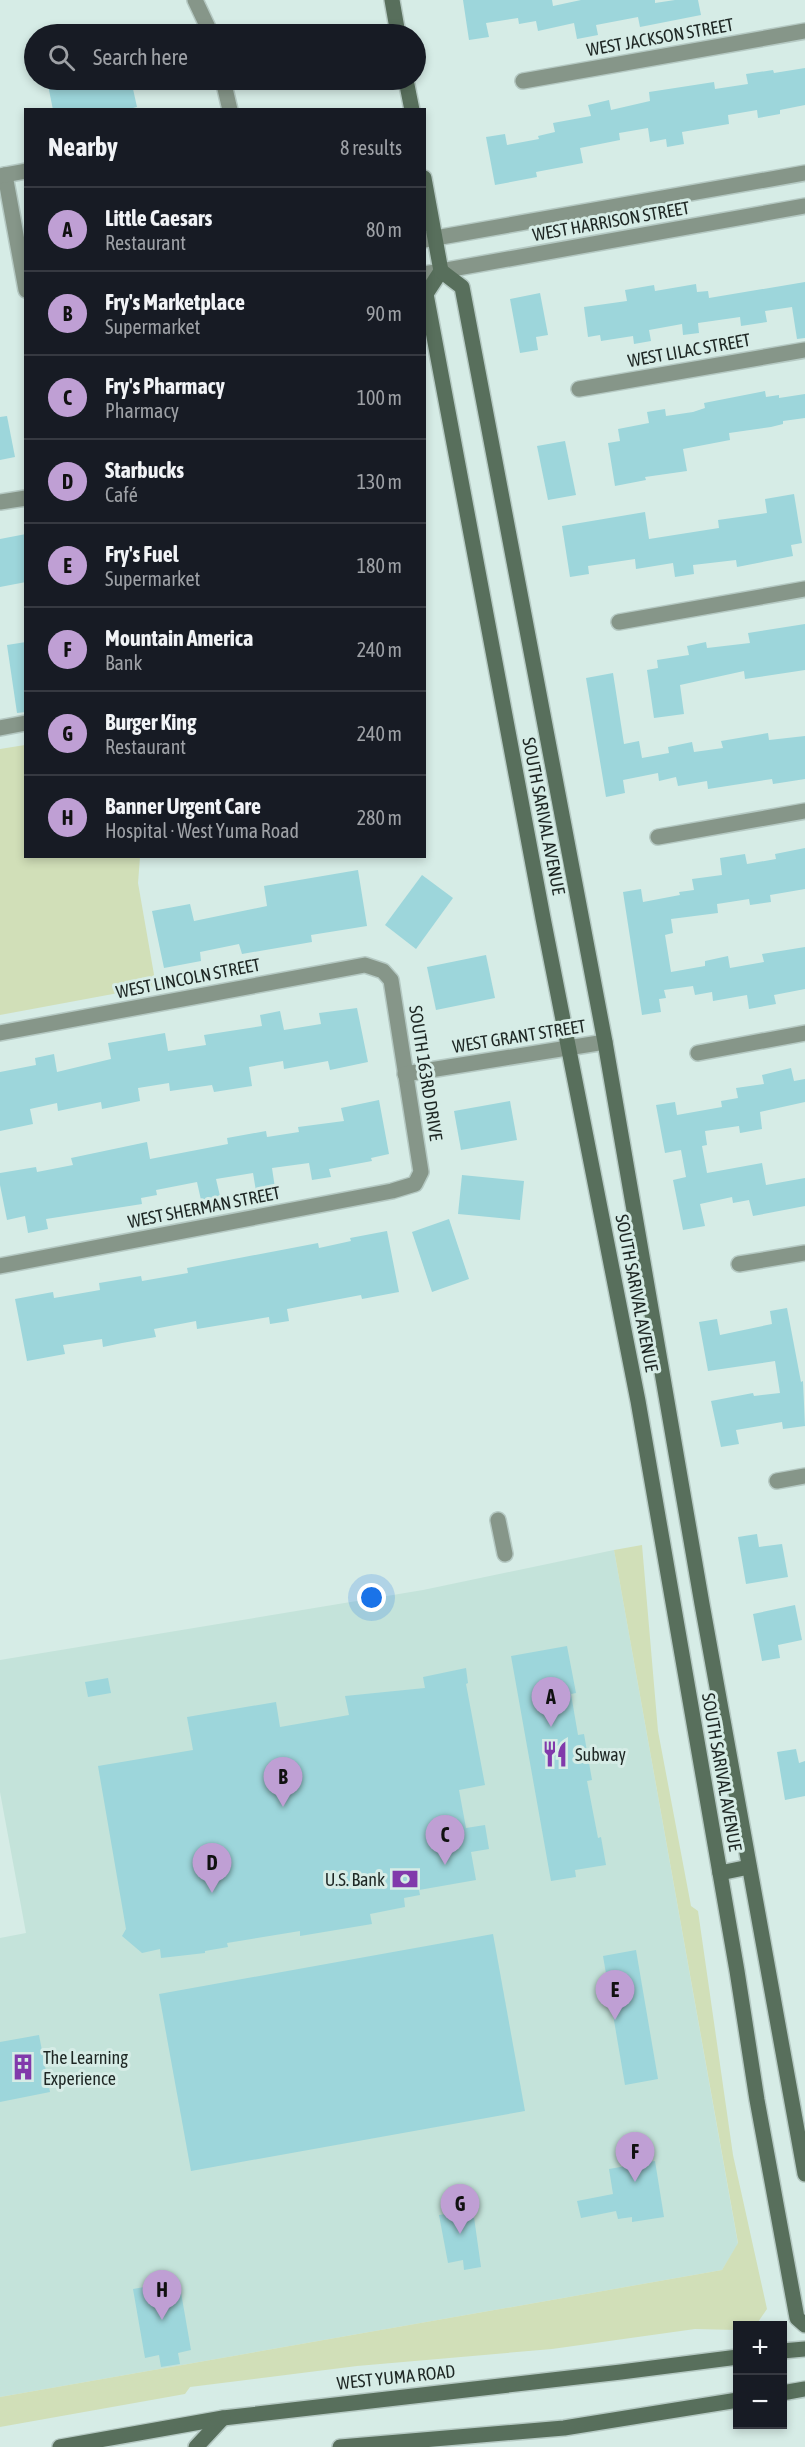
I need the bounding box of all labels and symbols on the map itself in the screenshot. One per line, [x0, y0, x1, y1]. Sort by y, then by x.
street label: WEST JACKSON STREET [585, 14, 735, 60]
street label: WEST HARRISON STREET [531, 197, 691, 245]
street label: WEST LILAC STREET [626, 329, 752, 371]
street label: SOUTH SARIVAL AVENUE [518, 735, 570, 897]
street label: WEST LINCOLN STREET [114, 954, 262, 1002]
street label: SOUTH 163RD DRIVE [405, 1004, 447, 1142]
street label: WEST GRANT STREET [451, 1015, 587, 1057]
street label: WEST SHERMAN STREET [126, 1182, 282, 1232]
street label: SOUTH SARIVAL AVENUE [611, 1212, 663, 1374]
your location [357, 1583, 386, 1612]
pin: A [532, 1678, 570, 1727]
street label: SOUTH SARIVAL AVENUE [698, 1691, 746, 1853]
restaurant icon: Subway [540, 1739, 570, 1769]
place label: Subway [575, 1744, 626, 1765]
pin: B [264, 1758, 302, 1807]
pin: C [426, 1816, 464, 1865]
pin: D [192, 1844, 232, 1893]
bank icon: U.S. Bank [390, 1864, 420, 1894]
place label: U.S. Bank [325, 1869, 385, 1890]
pin: E [596, 1970, 634, 2020]
place label: The Learning Experience [43, 2047, 128, 2089]
building icon: The Learning Experience [8, 2052, 38, 2082]
pin: F [616, 2132, 654, 2182]
pin: G [440, 2184, 480, 2234]
pin: H [142, 2270, 182, 2320]
street label: WEST YUMA ROAD [336, 2360, 456, 2394]

